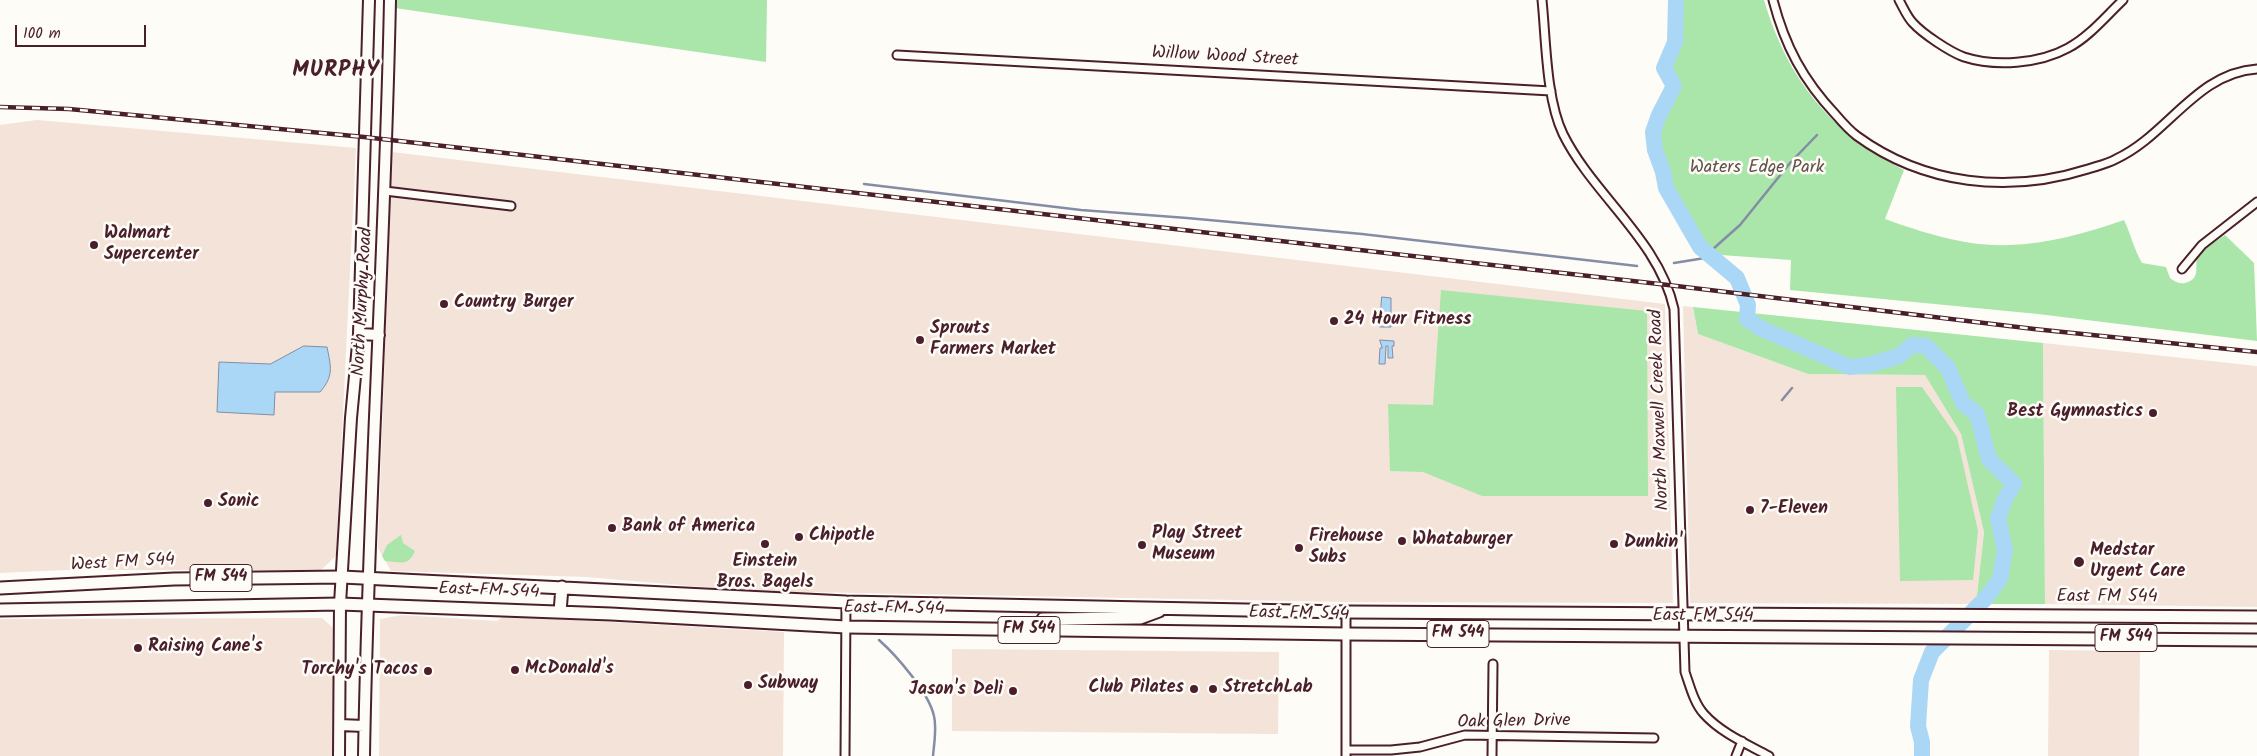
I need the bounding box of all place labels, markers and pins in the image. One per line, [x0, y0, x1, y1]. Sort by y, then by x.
place label: Walmart Supercenter [104, 224, 199, 266]
marker: Walmart Supercenter [88, 239, 100, 251]
place label: Country Burger [454, 293, 573, 315]
marker: Country Burger [438, 298, 450, 310]
place label: 24 Hour Fitness [1344, 310, 1471, 332]
marker: 24 Hour Fitness [1328, 315, 1340, 327]
place label: Sprouts Farmers Market [930, 319, 1056, 362]
marker: Sprouts Farmers Market [914, 334, 926, 346]
place label: Best Gymnastics [2007, 402, 2143, 424]
marker: Best Gymnastics [2147, 407, 2159, 419]
place label: Sonic [218, 492, 260, 514]
marker: Sonic [202, 497, 214, 509]
place label: 7-Eleven [1760, 499, 1828, 521]
marker: 7-Eleven [1744, 504, 1756, 516]
place label: Bank of America [622, 517, 755, 539]
marker: Bank of America [606, 522, 618, 534]
place label: Play Street Museum [1152, 524, 1242, 566]
place label: Chipotle [809, 526, 875, 548]
place label: Firehouse Subs [1309, 527, 1383, 570]
place label: Whataburger [1412, 530, 1512, 552]
marker: Chipotle [793, 531, 805, 543]
place label: Dunkin' [1624, 533, 1682, 555]
marker: Whataburger [1396, 535, 1408, 547]
marker: Einstein Bros. Bagels [759, 538, 771, 550]
marker: Dunkin' [1608, 538, 1620, 550]
marker: Play Street Museum [1136, 539, 1148, 551]
place label: Medstar Urgent Care [2090, 541, 2185, 584]
marker: Firehouse Subs [1293, 542, 1305, 554]
place label: Einstein Bros. Bagels [717, 552, 813, 594]
marker: Medstar Urgent Care [2072, 555, 2086, 569]
place label: Raising Cane's [148, 637, 263, 659]
marker: Raising Cane's [132, 642, 144, 654]
place label: McDonald's [525, 659, 614, 681]
place label: Torchy's Tacos [302, 660, 418, 682]
marker: McDonald's [509, 664, 521, 676]
marker: Torchy's Tacos [422, 665, 434, 677]
place label: Subway [758, 674, 818, 696]
place label: Club Pilates [1088, 678, 1184, 700]
place label: StretchLab [1223, 678, 1313, 700]
marker: Subway [742, 679, 754, 691]
place label: Jason's Deli [909, 680, 1003, 702]
marker: Club Pilates [1188, 683, 1200, 695]
marker: StretchLab [1207, 683, 1219, 695]
marker: Jason's Deli [1007, 685, 1019, 697]

